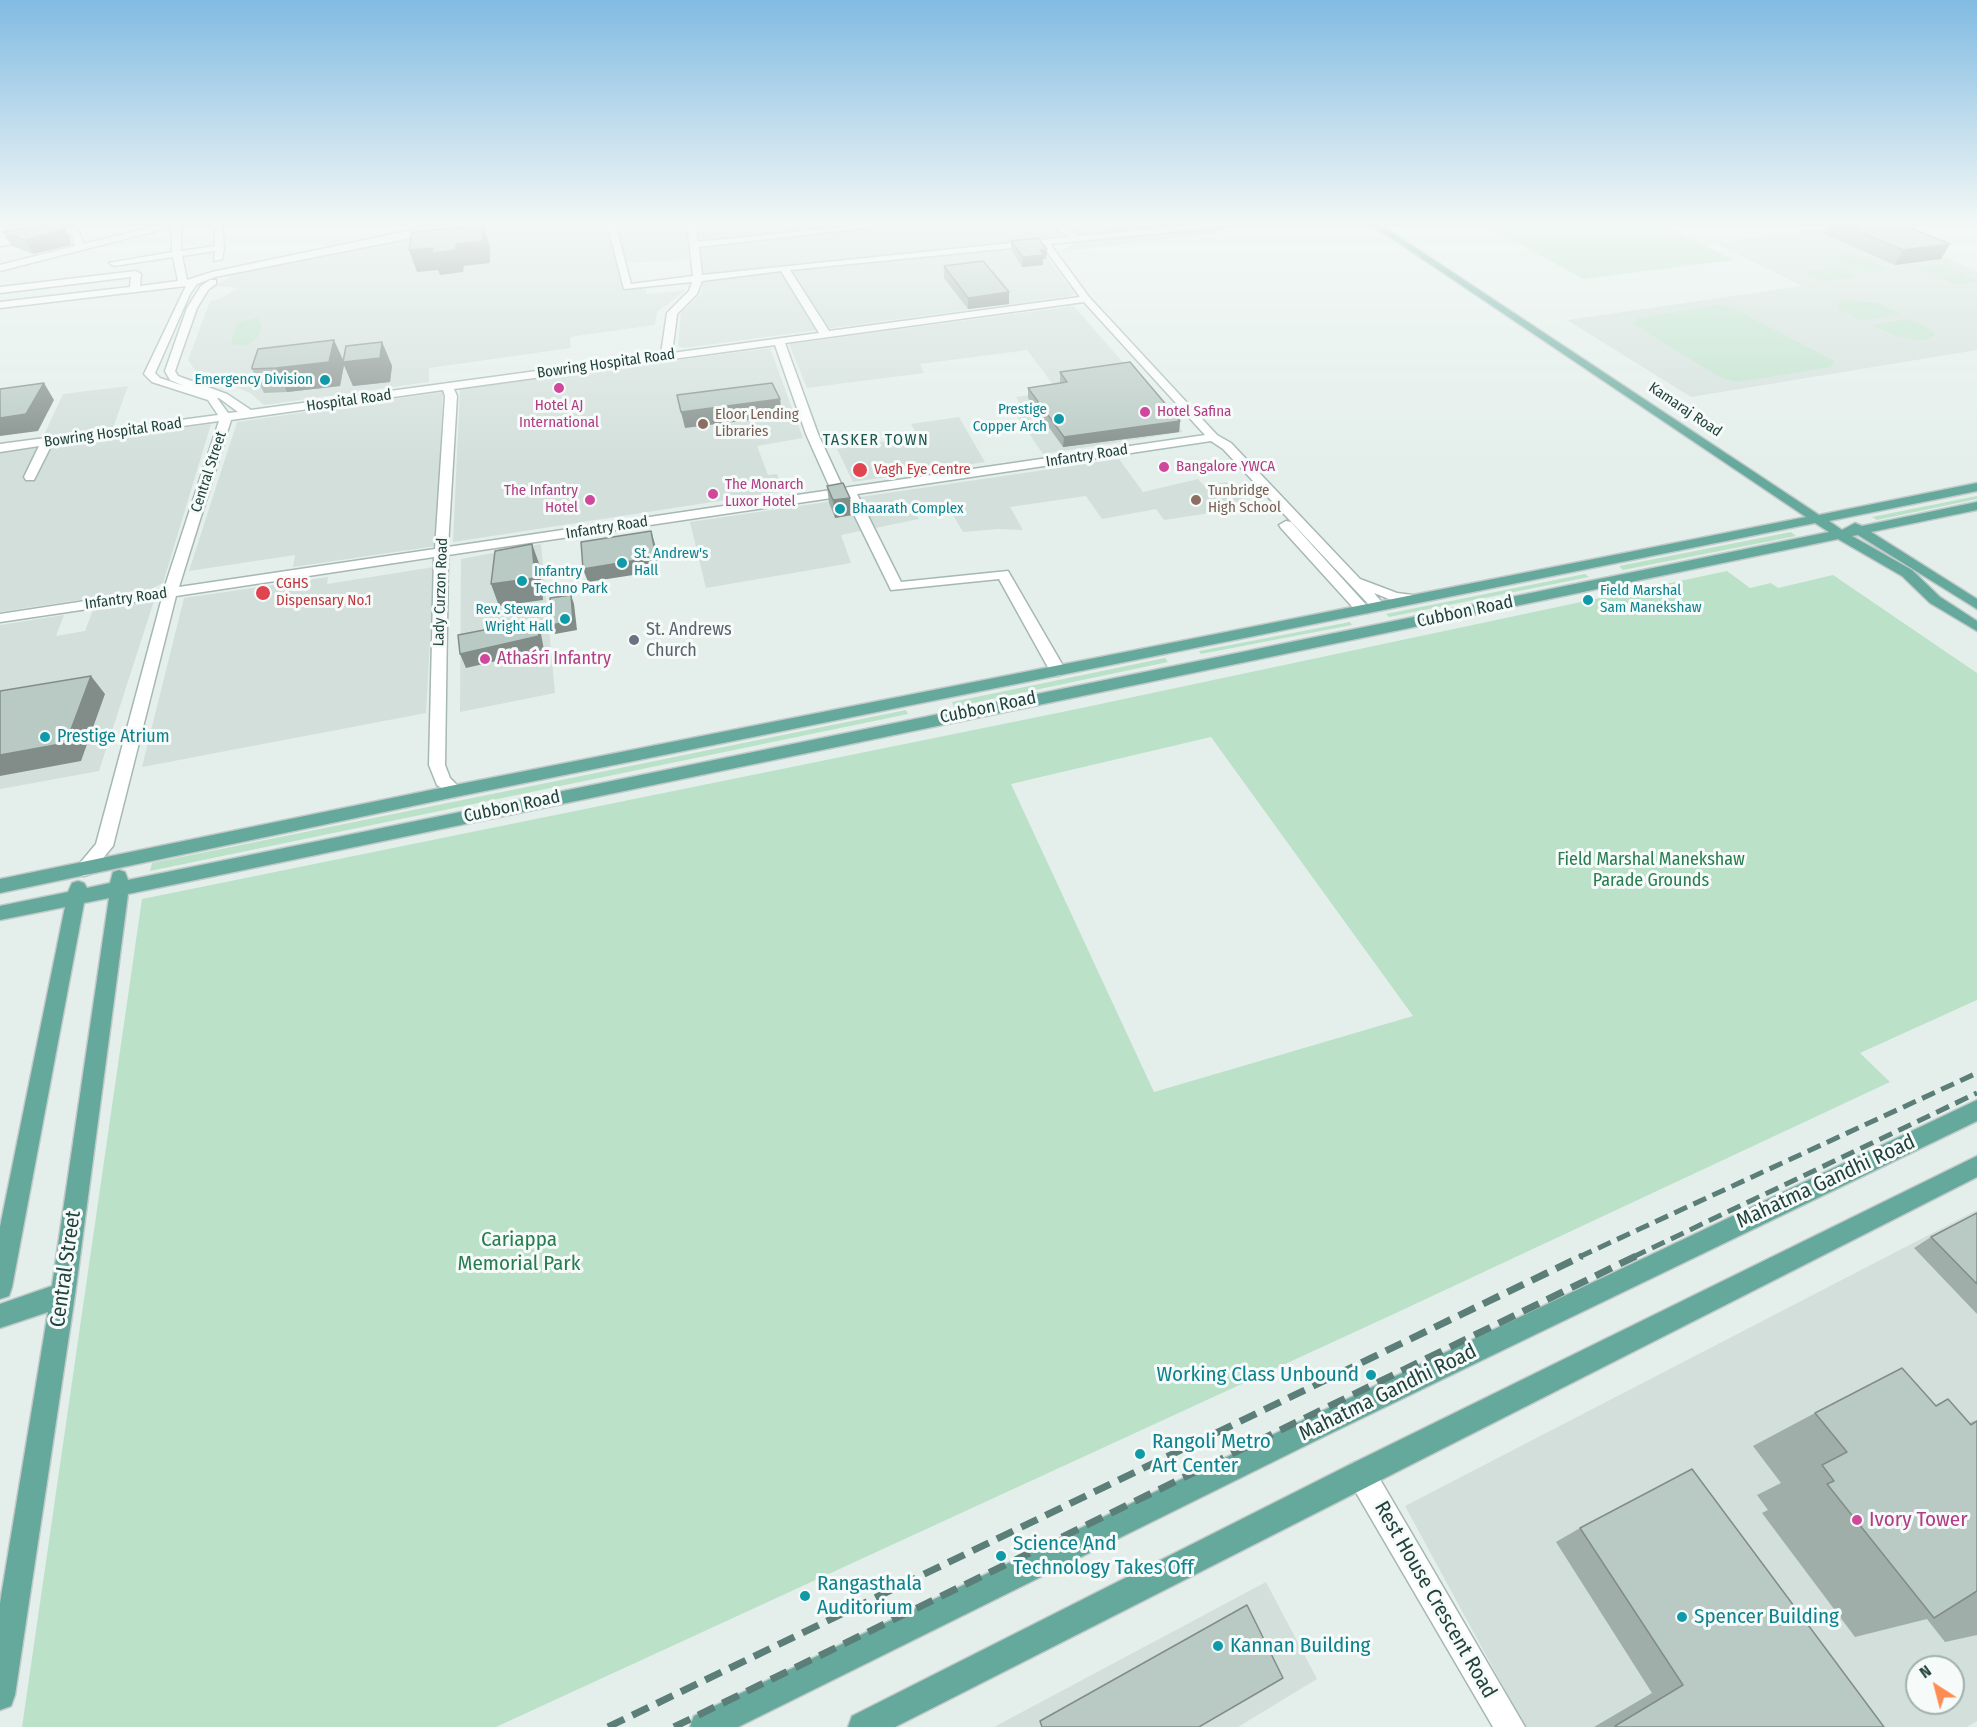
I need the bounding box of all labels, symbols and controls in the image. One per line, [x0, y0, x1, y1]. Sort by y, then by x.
street label: Bowring Hospital Road [536, 345, 676, 383]
place label: Emergency Division [194, 371, 313, 389]
marker: Emergency Division [318, 373, 332, 387]
street label: Kamaraj Road [1645, 379, 1725, 441]
marker: Hotel AJ International [552, 381, 566, 395]
street label: Hospital Road [305, 386, 393, 416]
place label: Hotel AJ International [519, 397, 599, 432]
place label: Prestige Copper Arch [973, 401, 1047, 436]
place label: Hotel Safina [1157, 403, 1231, 421]
marker: Hotel Safina [1138, 405, 1152, 419]
place label: Eloor Lending Libraries [715, 406, 799, 441]
marker: Prestige Copper Arch [1052, 412, 1066, 426]
street label: Bowring Hospital Road [43, 414, 183, 452]
marker: Eloor Lending Libraries [696, 417, 710, 431]
street label: Central Street [187, 429, 231, 515]
district label: TASKER TOWN [823, 431, 929, 451]
street label: Infantry Road [1045, 441, 1129, 471]
place label: Bangalore YWCA [1176, 458, 1275, 476]
marker: Bangalore YWCA [1157, 460, 1171, 474]
marker: Vagh Eye Centre [851, 461, 869, 479]
place label: Vagh Eye Centre [874, 461, 971, 479]
place label: The Monarch Luxor Hotel [725, 476, 804, 511]
place label: The Infantry Hotel [504, 482, 578, 517]
place label: Tunbridge High School [1208, 482, 1281, 517]
marker: The Monarch Luxor Hotel [706, 487, 720, 501]
marker: The Infantry Hotel [583, 493, 597, 507]
marker: Tunbridge High School [1189, 493, 1203, 507]
place label: Bhaarath Complex [852, 500, 964, 518]
marker: Bhaarath Complex [833, 502, 847, 516]
street label: Infantry Road [565, 513, 649, 543]
street label: Lady Curzon Road [430, 537, 452, 647]
place label: St. Andrew's Hall [634, 545, 708, 580]
marker: St. Andrew's Hall [615, 556, 629, 570]
place label: Infantry Techno Park [534, 563, 608, 598]
marker: Infantry Techno Park [515, 574, 529, 588]
place label: CGHS Dispensary No.1 [276, 575, 372, 610]
place label: Field Marshal Sam Manekshaw [1600, 582, 1702, 617]
street label: Infantry Road [84, 584, 168, 614]
marker: CGHS Dispensary No.1 [254, 584, 272, 602]
street label: Cubbon Road [1415, 591, 1515, 633]
marker: Field Marshal Sam Manekshaw [1581, 593, 1595, 607]
place label: Rev. Steward Wright Hall [476, 601, 553, 636]
marker: Rev. Steward Wright Hall [558, 612, 572, 626]
place label: St. Andrews Church [646, 619, 732, 662]
marker: St. Andrews Church [627, 633, 641, 647]
place label: Athaśrī Infantry [497, 648, 611, 670]
marker: Athaśrī Infantry [478, 652, 492, 666]
street label: Cubbon Road [938, 687, 1038, 729]
place label: Prestige Atrium [57, 726, 170, 748]
marker: Prestige Atrium [38, 730, 52, 744]
street label: Cubbon Road [462, 786, 562, 828]
park label: Field Marshal Manekshaw Parade Grounds [1557, 849, 1745, 892]
street label: Mahatma Gandhi Road [1733, 1130, 1919, 1234]
street label: Central Street [45, 1209, 87, 1329]
park label: Cariappa Memorial Park [458, 1227, 580, 1277]
street label: Mahatma Gandhi Road [1295, 1339, 1481, 1447]
place label: Working Class Unbound [1157, 1362, 1359, 1388]
marker: Working Class Unbound [1364, 1368, 1378, 1382]
place label: Rangoli Metro Art Center [1152, 1429, 1271, 1479]
marker: Rangoli Metro Art Center [1133, 1447, 1147, 1461]
street label: Rest House Crescent Road [1368, 1497, 1502, 1703]
place label: Ivory Tower [1869, 1507, 1968, 1533]
marker: Ivory Tower [1850, 1513, 1864, 1527]
place label: Science And Technology Takes Off [1013, 1531, 1194, 1581]
marker: Science And Technology Takes Off [994, 1549, 1008, 1563]
place label: Rangasthala Auditorium [817, 1571, 922, 1621]
marker: Rangasthala Auditorium [798, 1589, 812, 1603]
place label: Spencer Building [1694, 1604, 1839, 1630]
marker: Spencer Building [1675, 1610, 1689, 1624]
place label: Kannan Building [1230, 1633, 1370, 1659]
marker: Kannan Building [1211, 1639, 1225, 1653]
north arrow [1905, 1655, 1965, 1715]
text: N [1916, 1661, 1935, 1682]

